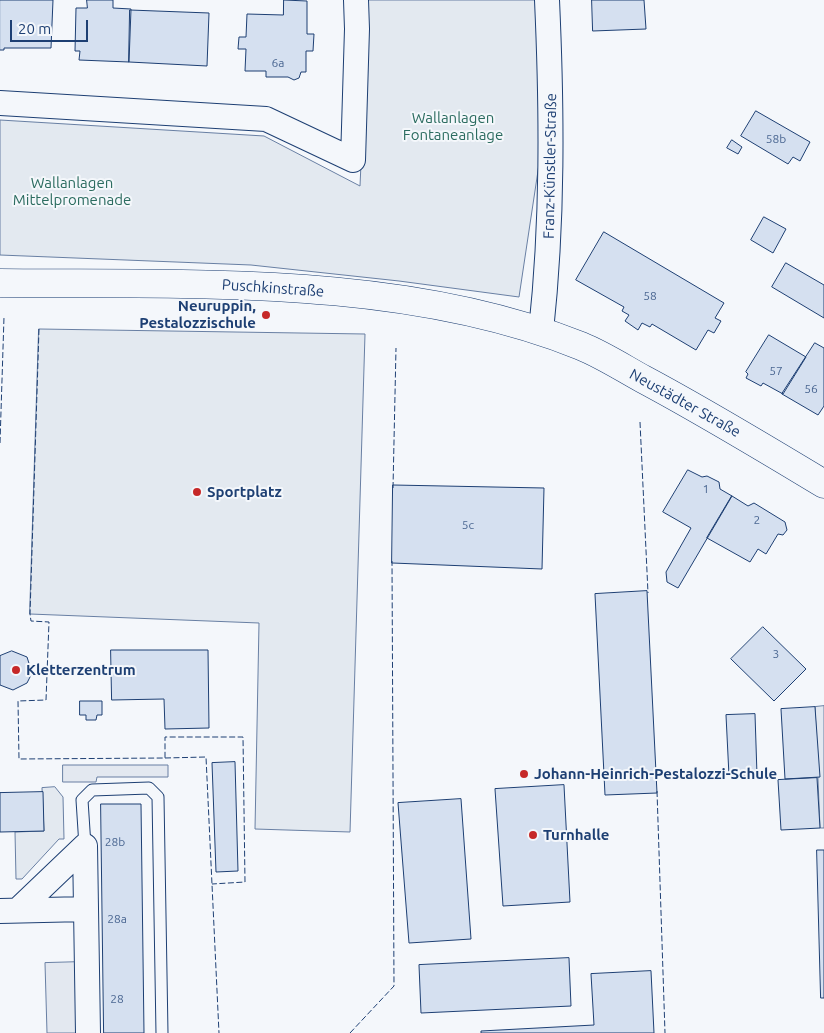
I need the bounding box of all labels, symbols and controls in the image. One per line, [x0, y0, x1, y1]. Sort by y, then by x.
scale bar [12, 10, 90, 42]
text: 20 m [18, 20, 51, 37]
house number: 6a [272, 56, 284, 70]
street label: Franz-Künstler-Straße [540, 93, 560, 239]
park label: Wallanlagen Fontaneanlage [403, 109, 503, 144]
house number: 58b [766, 132, 786, 146]
park label: Wallanlagen Mittelpromenade [13, 174, 131, 209]
street label: Puschkinstraße [221, 275, 325, 301]
house number: 58 [643, 289, 657, 303]
place label: Neuruppin, Pestalozzischule [139, 297, 256, 332]
marker: Neuruppin, Pestalozzischule [260, 309, 272, 321]
house number: 57 [769, 364, 783, 378]
street label: Neustädter Straße [626, 365, 744, 441]
house number: 56 [804, 382, 818, 396]
house number: 1 [703, 482, 709, 496]
place label: Sportplatz [207, 483, 282, 501]
marker: Sportplatz [191, 486, 203, 498]
house number: 2 [754, 513, 760, 527]
house number: 5c [462, 518, 474, 532]
house number: 3 [773, 647, 779, 661]
place label: Kletterzentrum [26, 661, 136, 679]
marker: Kletterzentrum [10, 664, 22, 676]
place label: Johann-Heinrich-Pestalozzi-Schule [534, 765, 777, 783]
marker: Johann-Heinrich-Pestalozzi-Schule [518, 768, 530, 780]
place label: Turnhalle [543, 826, 609, 844]
marker: Turnhalle [527, 829, 539, 841]
house number: 28b [105, 835, 125, 849]
house number: 28a [107, 912, 127, 926]
house number: 28 [110, 992, 124, 1006]

